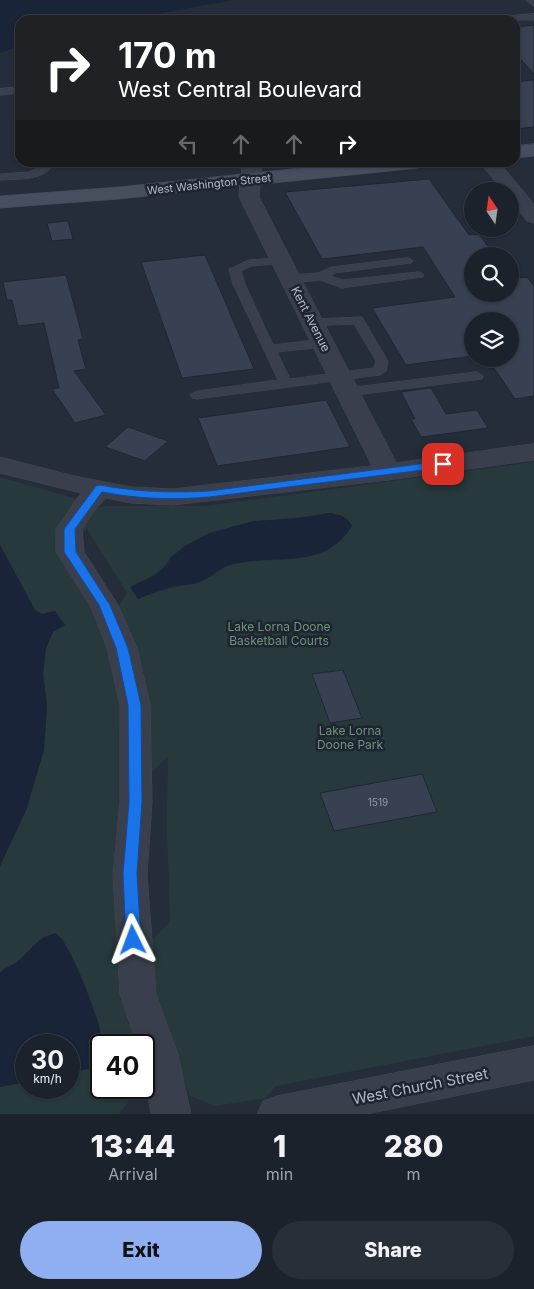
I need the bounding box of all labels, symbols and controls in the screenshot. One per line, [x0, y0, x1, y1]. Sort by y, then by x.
text: 170 m [118, 34, 217, 76]
icon: right [35, 35, 100, 100]
text: West Central Boulevard [118, 76, 362, 102]
icon: left [174, 130, 202, 158]
icon: ahead [227, 130, 255, 158]
icon: ahead [280, 130, 308, 158]
icon: right [333, 130, 361, 158]
street label: West Washington Street [146, 170, 272, 197]
north arrow [464, 182, 519, 238]
map controls [464, 182, 519, 367]
button: search [464, 247, 519, 302]
street label: Kent Avenue [288, 284, 334, 354]
button: layers [464, 312, 519, 367]
pin [422, 443, 464, 485]
icon: arrive [429, 450, 457, 478]
park label: Lake Lorna Doone Basketball Courts [227, 619, 331, 648]
park label: Lake Lorna Doone Park [317, 723, 384, 752]
house number: 1519 [368, 796, 388, 808]
position arrow [106, 913, 158, 965]
speed limit sign: 40 [90, 1034, 155, 1099]
text: 30 [31, 1045, 64, 1075]
street label: West Church Street [351, 1064, 490, 1108]
text: km/h [33, 1071, 62, 1086]
text: 13:44 [91, 1128, 175, 1164]
text: 1 [273, 1128, 286, 1164]
text: 280 [384, 1128, 444, 1164]
text: Arrival [108, 1164, 158, 1184]
text: min [266, 1164, 293, 1184]
text: m [407, 1164, 421, 1184]
button: Exit [20, 1221, 262, 1279]
button: Share [272, 1221, 514, 1279]

